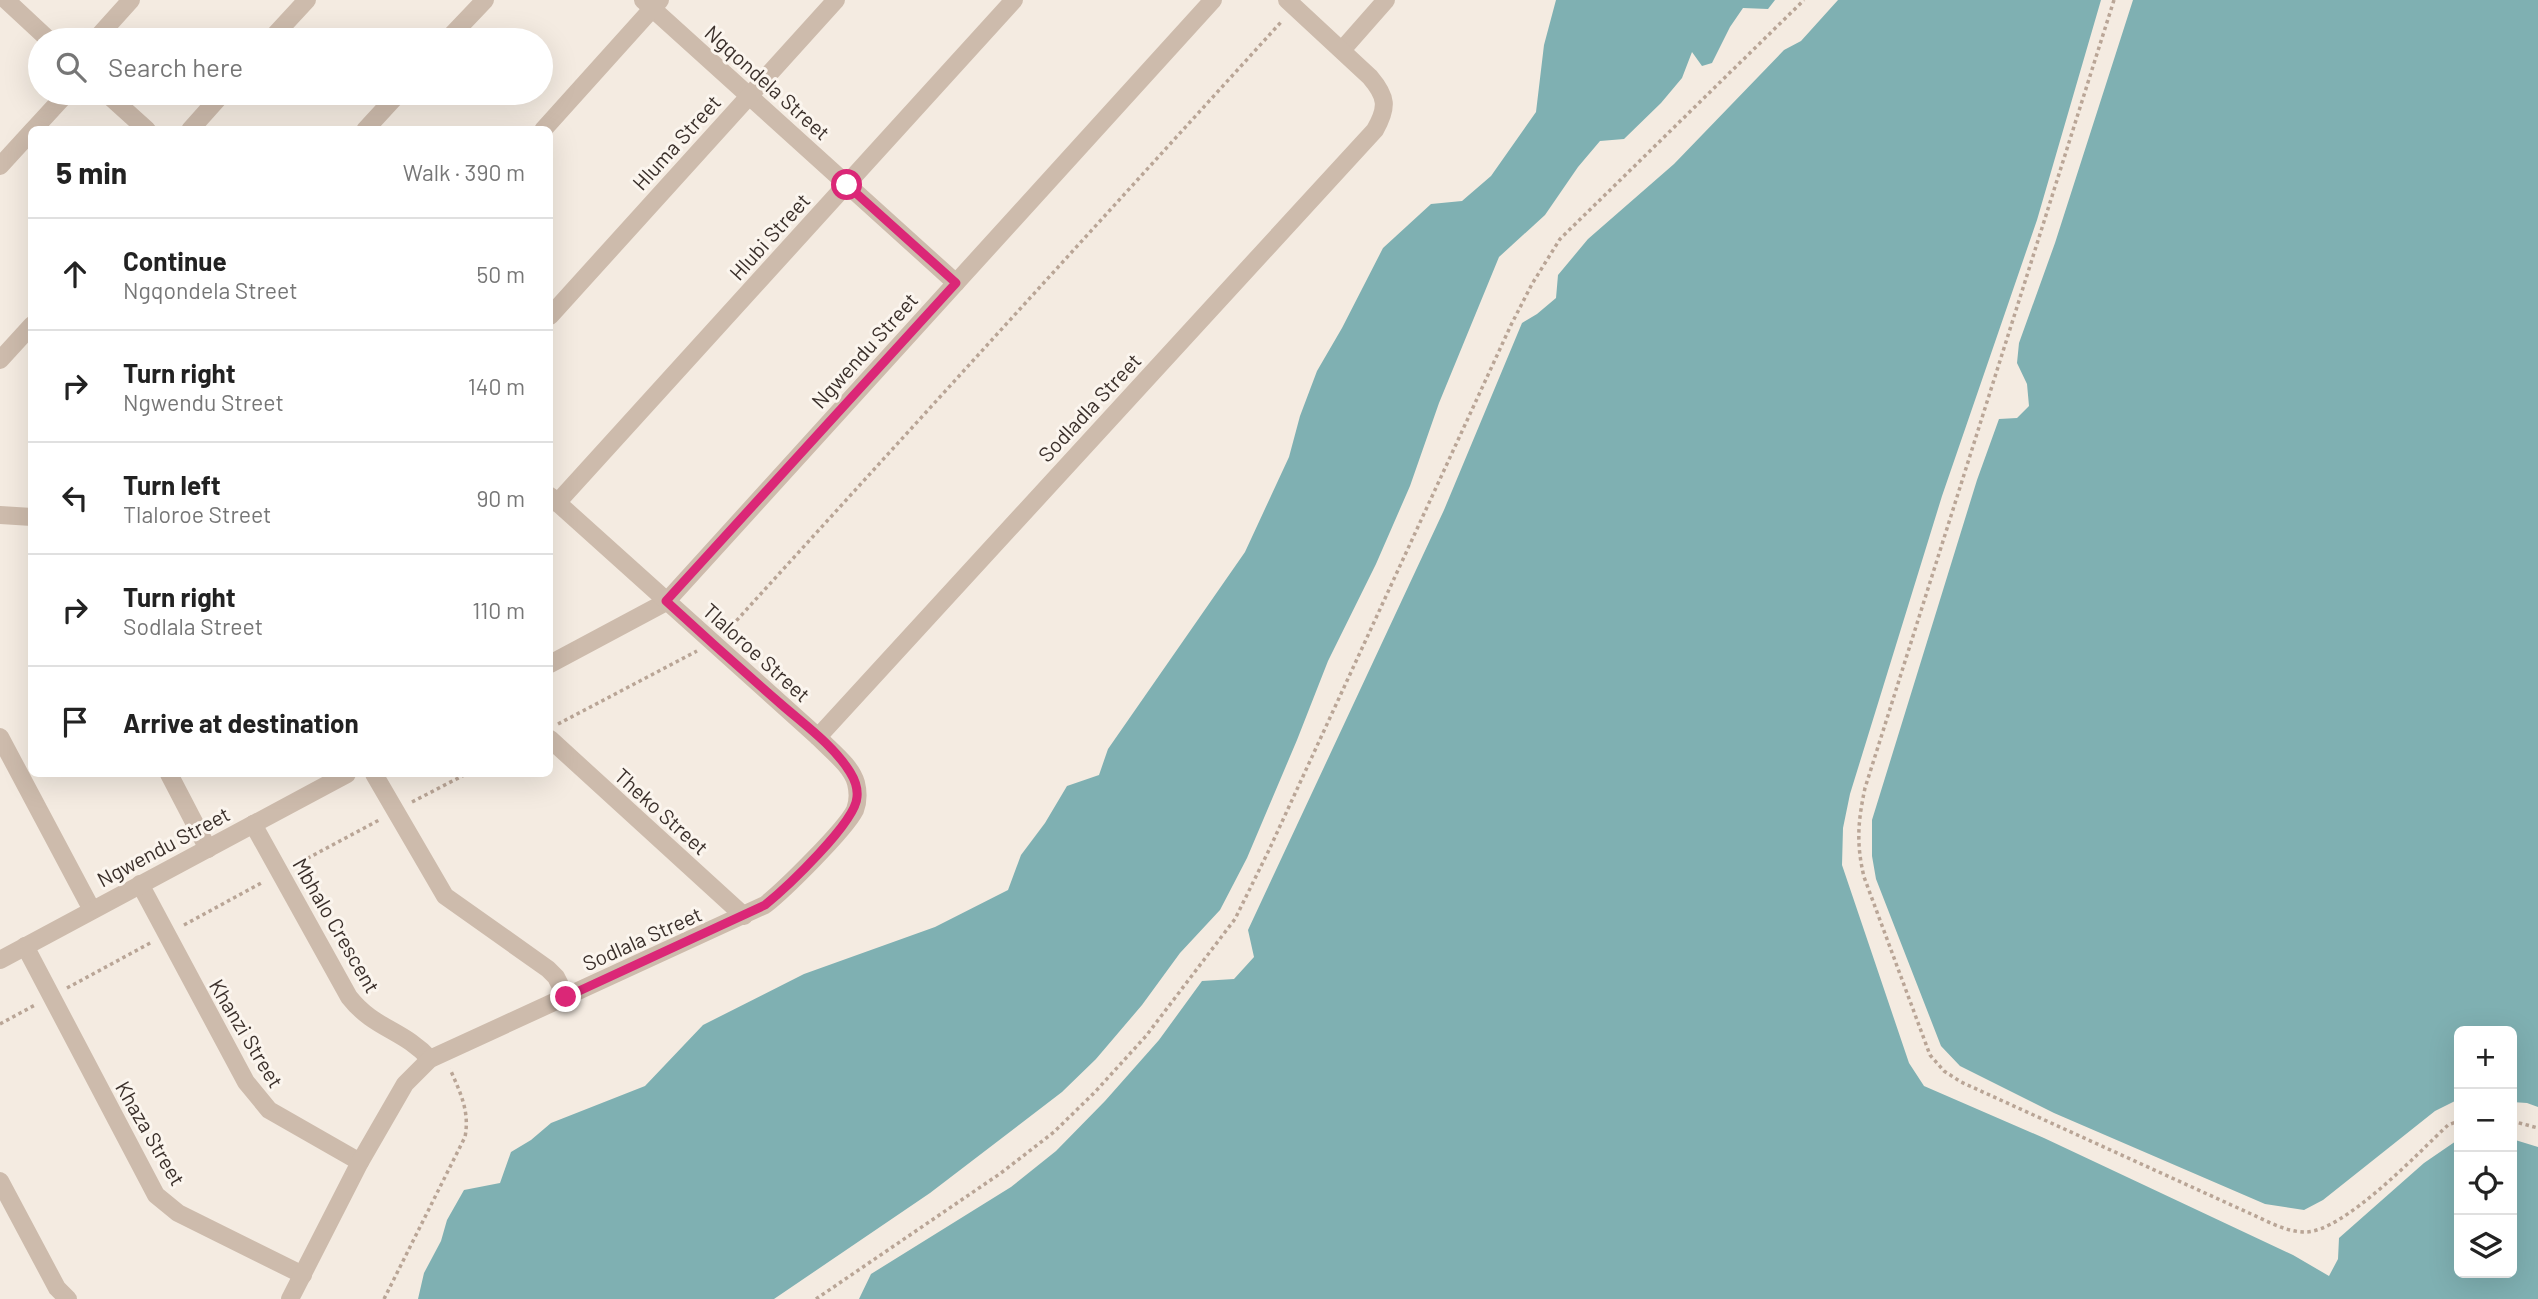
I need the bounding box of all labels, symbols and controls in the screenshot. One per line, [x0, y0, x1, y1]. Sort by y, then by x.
street label: Ngqondela Street [700, 19, 836, 145]
search box [28, 28, 553, 105]
icon: search [52, 48, 90, 86]
text: Search here [108, 51, 243, 82]
street label: Hluma Street [627, 89, 725, 195]
text: 5 min [56, 154, 127, 190]
text: Walk · 390 m [403, 158, 525, 186]
route start [831, 169, 862, 200]
street label: Hlubi Street [724, 187, 814, 285]
text: Continue [123, 245, 227, 276]
icon: ahead [56, 255, 94, 293]
text: 50 m [477, 260, 525, 288]
text: Ngqondela Street [123, 276, 298, 304]
street label: Ngwendu Street [806, 287, 922, 413]
street label: Sodladla Street [1032, 348, 1146, 466]
text: Turn right [123, 357, 236, 388]
icon: right [56, 367, 94, 405]
text: 140 m [468, 372, 525, 400]
text: Ngwendu Street [123, 388, 284, 416]
text: Turn left [123, 469, 221, 500]
icon: left [56, 479, 94, 517]
text: 90 m [476, 484, 525, 512]
text: Tlaloroe Street [123, 500, 271, 528]
text: Turn right [123, 581, 236, 612]
icon: right [56, 591, 94, 629]
text: 110 m [472, 596, 525, 624]
street label: Tlaloroe Street [698, 597, 816, 707]
text: Sodlala Street [123, 612, 263, 640]
icon: arrive [56, 703, 94, 741]
text: Arrive at destination [123, 707, 359, 738]
street label: Theko Street [610, 762, 714, 860]
street label: Ngwendu Street [92, 800, 234, 892]
street label: Mbhalo Crescent [288, 853, 386, 997]
street label: Sodlala Street [579, 901, 705, 975]
street label: Khanzi Street [205, 974, 289, 1092]
route end [550, 981, 581, 1012]
map controls [2454, 1026, 2517, 1278]
button: + [2454, 1026, 2517, 1089]
street label: Khaza Street [111, 1076, 191, 1190]
button: − [2454, 1089, 2517, 1152]
button: locate [2454, 1152, 2517, 1215]
button: layers [2454, 1215, 2517, 1278]

